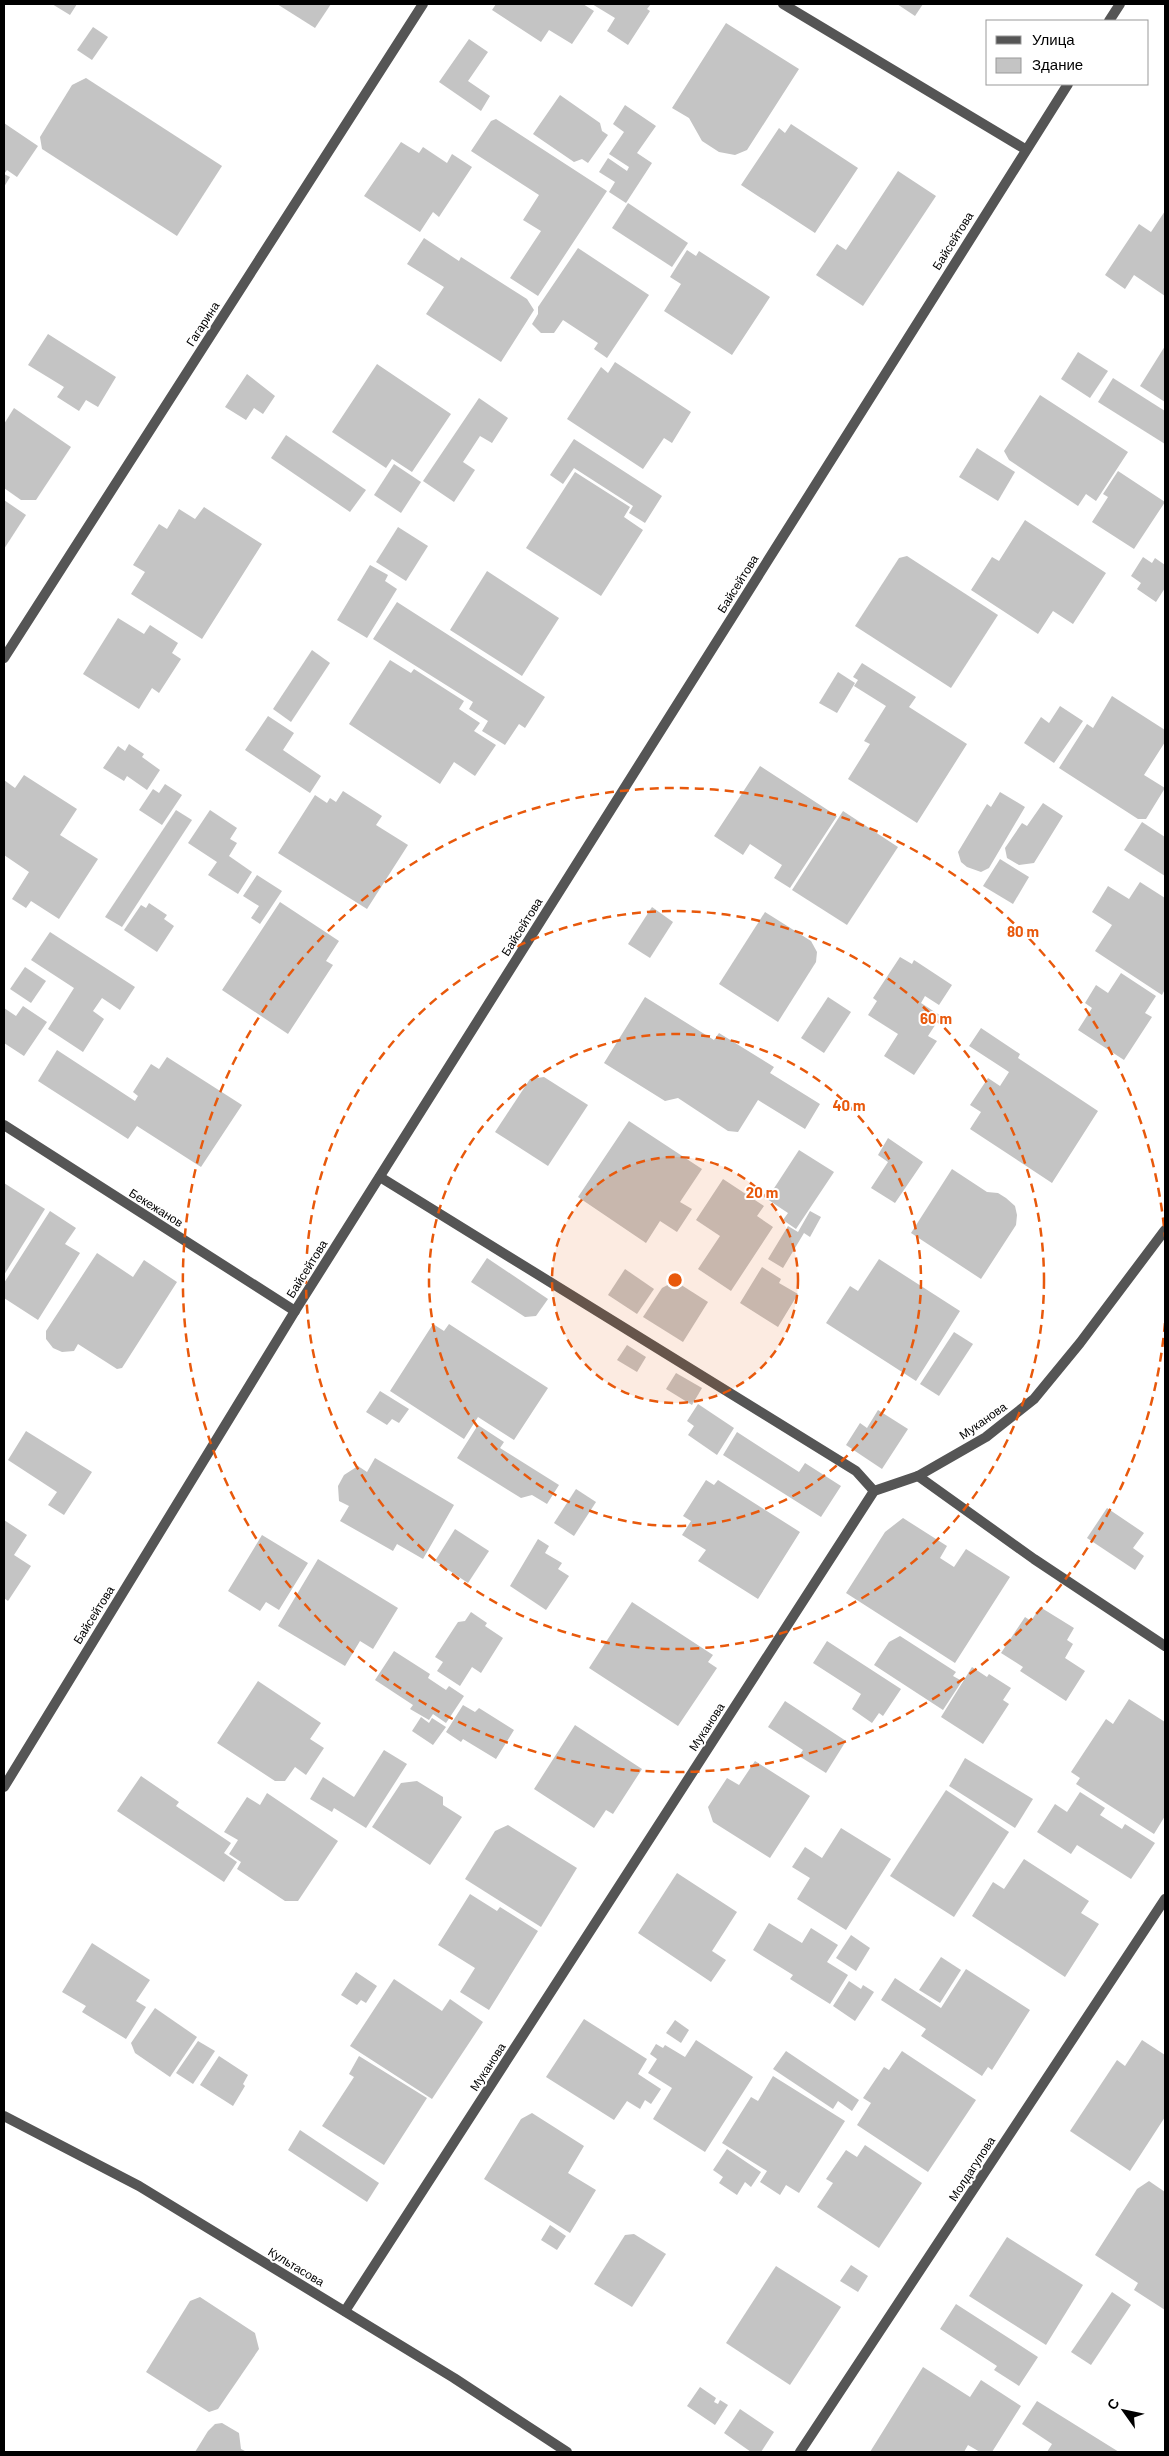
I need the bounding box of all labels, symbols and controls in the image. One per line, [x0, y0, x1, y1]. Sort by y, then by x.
legend [986, 20, 1149, 85]
text: Улица [1032, 30, 1075, 48]
text: Здание [1032, 55, 1083, 73]
street label: Байсейтова [929, 209, 976, 272]
street label: Гагарина [183, 298, 223, 349]
street label: Байсейтова [714, 552, 761, 615]
street label: Байсейтова [498, 895, 545, 958]
text: 80 m [1007, 922, 1039, 940]
text: 60 m [920, 1009, 952, 1027]
text: 40 m [832, 1096, 866, 1114]
text: 20 m [746, 1183, 778, 1201]
street label: Бекежанов [127, 1185, 186, 1229]
street label: Байсейтова [283, 1237, 330, 1300]
centre of rings [666, 1271, 684, 1289]
street label: Муканова [956, 1399, 1010, 1442]
street label: Байсейтова [70, 1583, 117, 1646]
street label: Муканова [685, 1700, 728, 1754]
street label: Муканова [466, 2040, 509, 2094]
street label: Молдагулова [945, 2133, 998, 2204]
street label: Культасова [265, 2244, 327, 2289]
north arrow [1099, 2386, 1149, 2436]
text: С [1103, 2395, 1123, 2413]

